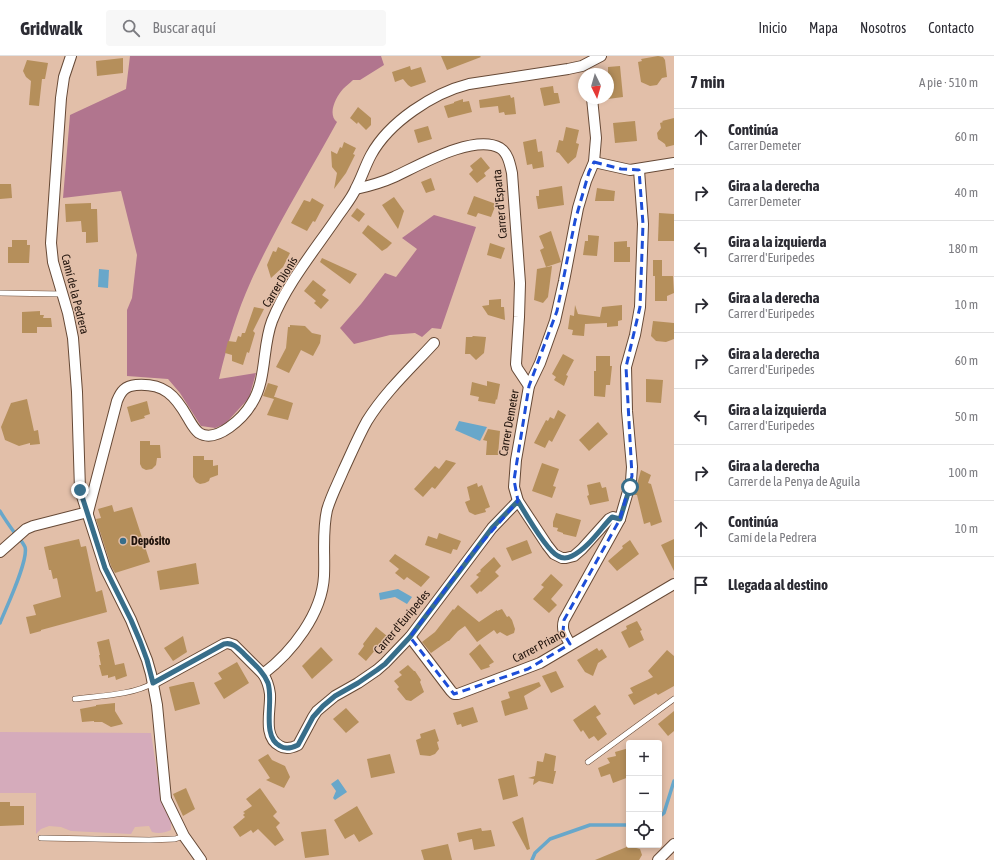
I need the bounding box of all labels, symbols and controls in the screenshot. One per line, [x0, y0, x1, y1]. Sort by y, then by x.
search box [106, 10, 386, 46]
text: Gridwalk [20, 17, 82, 39]
icon: search [120, 17, 142, 39]
text: Buscar aquí [152, 19, 216, 36]
text: Inicio [758, 20, 787, 36]
text: Mapa [809, 20, 838, 36]
text: Nosotros [860, 20, 906, 36]
text: Contacto [928, 20, 974, 36]
north arrow [578, 68, 614, 104]
text: 7 min [690, 72, 725, 92]
text: A pie · 510 m [919, 75, 978, 90]
text: Continúa [728, 121, 778, 138]
icon: ahead [690, 126, 712, 148]
text: 60 m [955, 129, 978, 144]
text: Carrer Demeter [728, 138, 801, 153]
street label: Carrer d'Esparta [490, 169, 510, 239]
text: Gira a la derecha [728, 177, 819, 194]
icon: right [690, 182, 712, 204]
text: 40 m [955, 185, 978, 200]
text: Carrer Demeter [728, 194, 801, 209]
text: Gira a la izquierda [728, 233, 826, 250]
icon: left [690, 238, 712, 260]
text: 180 m [949, 241, 978, 256]
text: Carrer d'Euripedes [728, 250, 815, 265]
street label: Camí de la Pedrera [58, 253, 92, 335]
street label: Carrer Dionís [259, 254, 301, 310]
text: Gira a la derecha [728, 289, 819, 306]
icon: right [690, 294, 712, 316]
text: 10 m [955, 297, 978, 312]
text: Carrer d'Euripedes [728, 306, 815, 321]
text: Gira a la derecha [728, 345, 819, 362]
icon: right [690, 350, 712, 372]
text: 60 m [955, 353, 978, 368]
text: Carrer d'Euripedes [728, 362, 815, 377]
street label: Carrer Demeter [496, 388, 522, 457]
text: Gira a la izquierda [728, 401, 826, 418]
icon: left [690, 406, 712, 428]
text: 50 m [955, 409, 978, 424]
text: Carrer d'Euripedes [728, 418, 815, 433]
text: Gira a la derecha [728, 457, 819, 474]
icon: right [690, 462, 712, 484]
text: 100 m [949, 465, 978, 480]
text: Carrer de la Penya de Aguila [728, 474, 860, 489]
route start [621, 478, 639, 496]
route end [71, 481, 89, 499]
text: Continúa [728, 513, 778, 530]
icon: ahead [690, 518, 712, 540]
text: 10 m [955, 521, 978, 536]
text: Camí de la Pedrera [728, 530, 817, 545]
place label: Depósito [131, 534, 171, 548]
marker: Depósito [118, 536, 128, 546]
icon: arrive [690, 574, 712, 596]
text: Llegada al destino [728, 576, 828, 593]
street label: Carrer d'Euripedes [371, 587, 433, 657]
street label: Carrer Priano [510, 626, 568, 666]
map controls [626, 740, 662, 848]
button: + [626, 740, 662, 776]
button: − [626, 776, 662, 812]
button: locate [626, 812, 662, 848]

